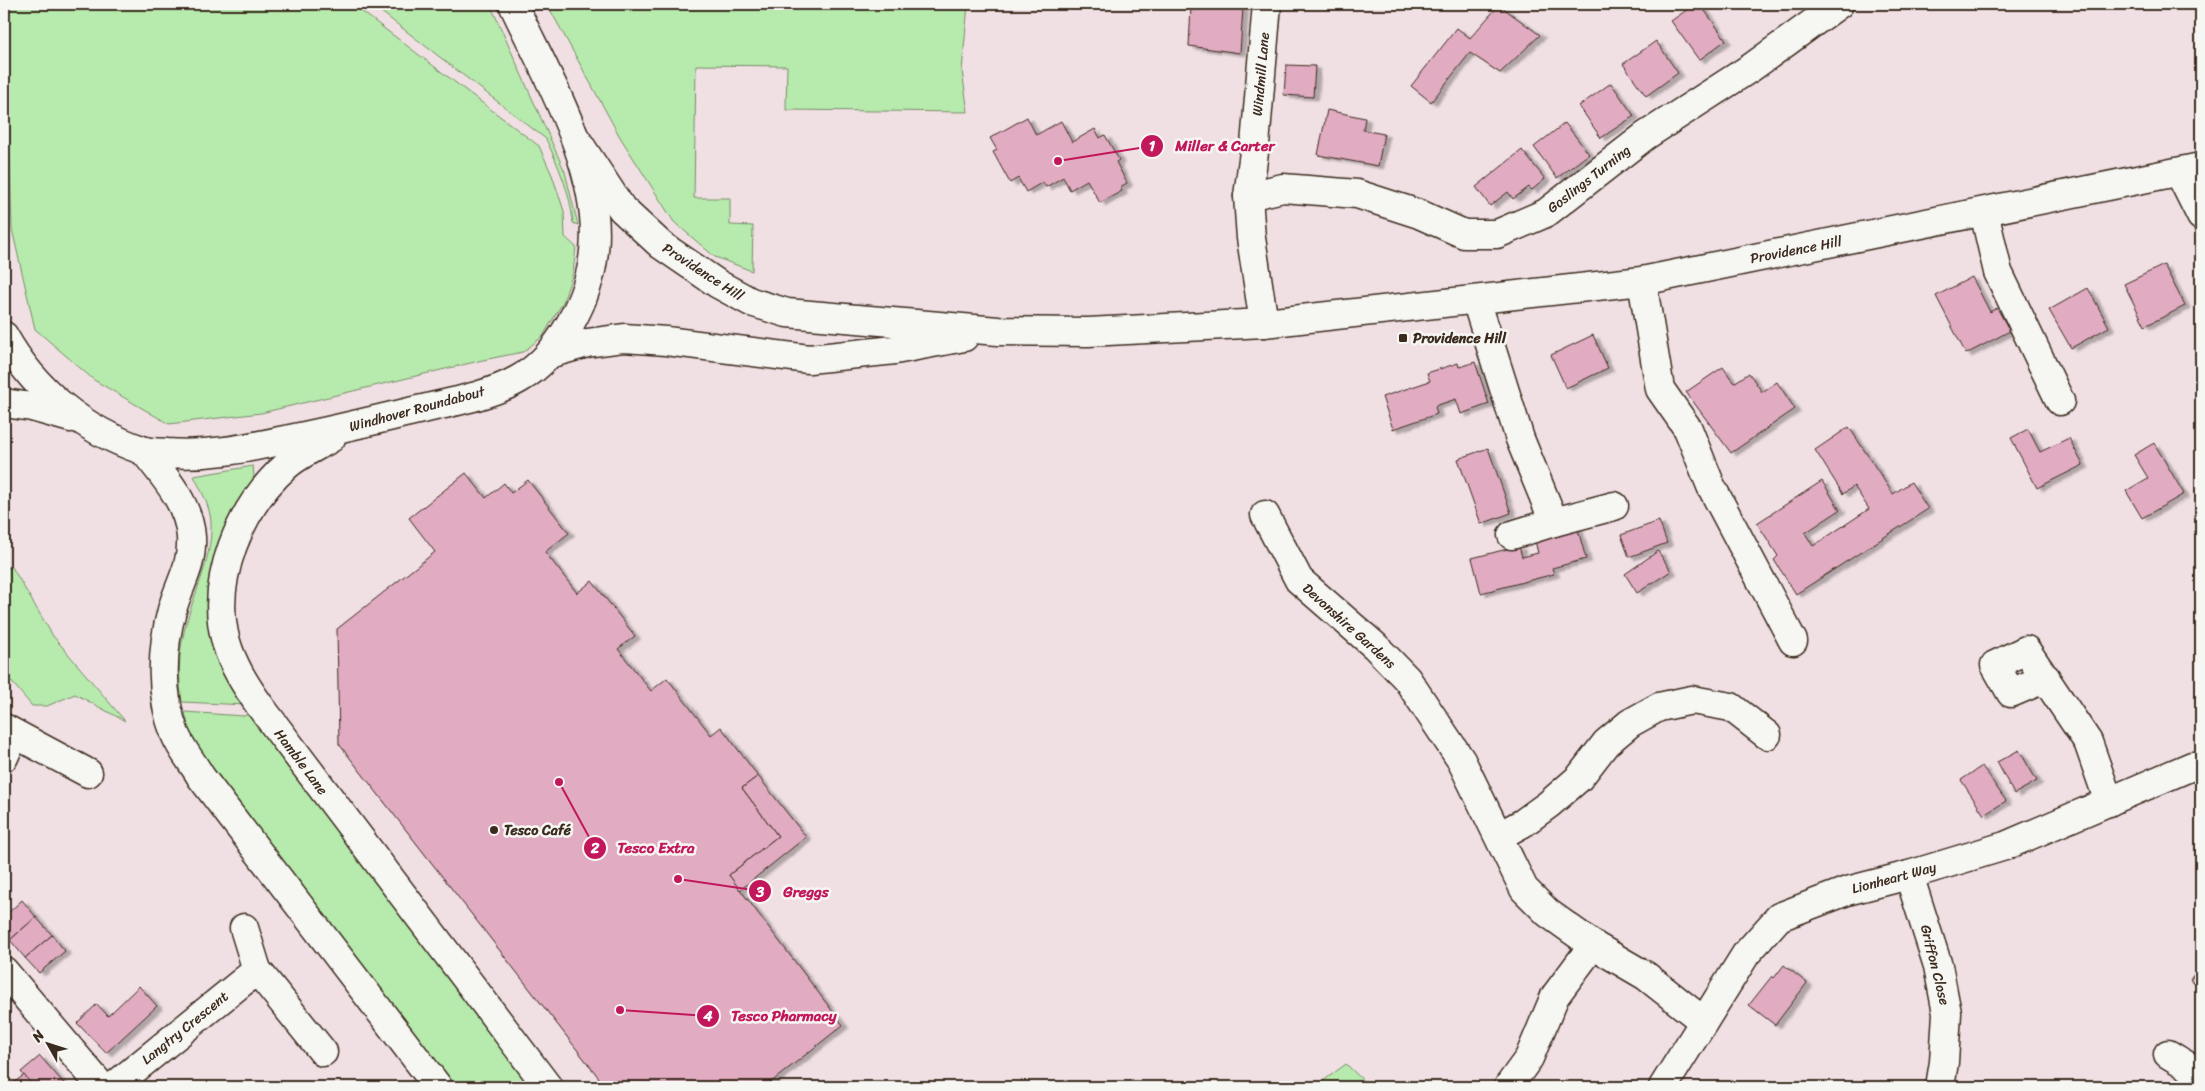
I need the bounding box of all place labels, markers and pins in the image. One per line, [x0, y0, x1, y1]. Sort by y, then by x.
callout: Miller & Carter [1140, 131, 1284, 161]
place label: Providence Hill [1413, 326, 1507, 351]
marker: Providence Hill [1397, 332, 1409, 344]
place label: Tesco Café [504, 818, 572, 843]
marker: Tesco Café [488, 824, 500, 836]
callout: Tesco Extra [582, 833, 704, 863]
callout: Greggs [748, 876, 838, 906]
callout: Tesco Pharmacy [696, 1001, 846, 1031]

